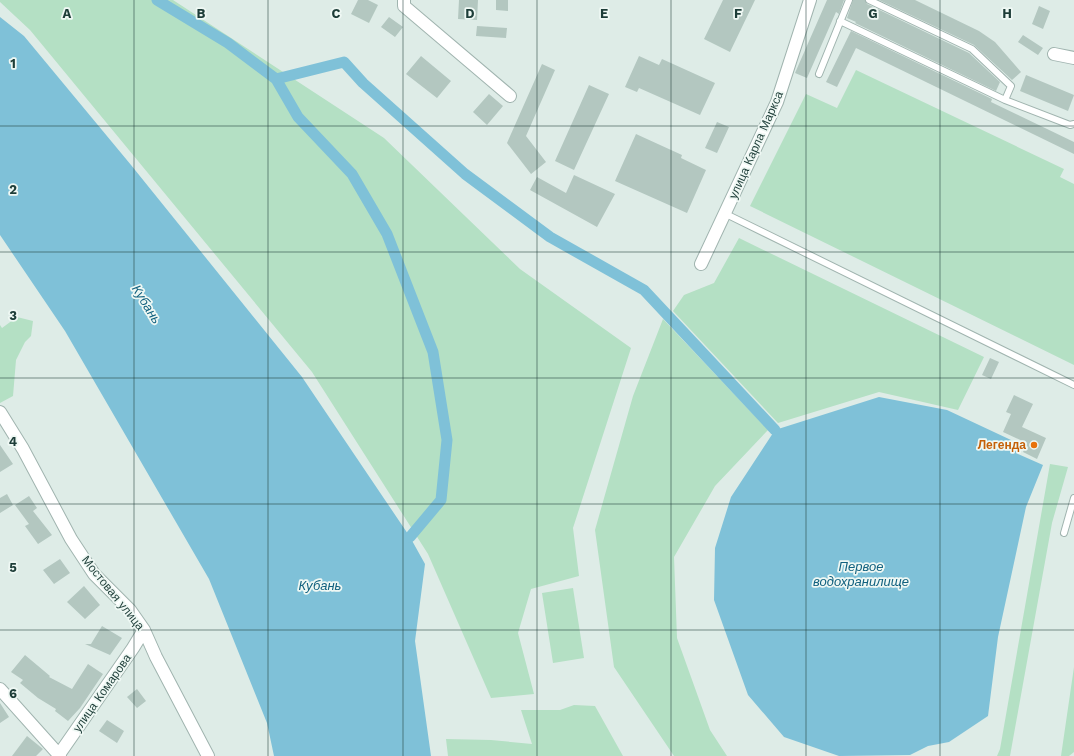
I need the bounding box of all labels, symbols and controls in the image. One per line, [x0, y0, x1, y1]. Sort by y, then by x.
text: A [63, 6, 72, 21]
text: B [197, 6, 206, 21]
text: C [332, 6, 341, 21]
text: D [465, 6, 475, 21]
text: E [600, 6, 608, 21]
text: F [734, 6, 742, 21]
text: G [868, 6, 878, 21]
text: H [1002, 6, 1012, 21]
text: 1 [10, 56, 16, 71]
street label: улица Карла Маркса [726, 89, 786, 201]
text: 2 [9, 182, 17, 197]
water label: Кубань [129, 282, 164, 327]
text: 3 [9, 308, 17, 323]
text: 4 [9, 434, 18, 449]
place label: Легенда [978, 438, 1026, 452]
marker: Легенда [1029, 440, 1039, 450]
street label: Мостовая улица [79, 553, 147, 633]
water label: Первое водохранилище [813, 559, 909, 589]
text: 5 [9, 560, 17, 575]
water label: Кубань [299, 578, 342, 593]
street label: улица Комарова [70, 651, 134, 735]
text: 6 [9, 686, 17, 701]

